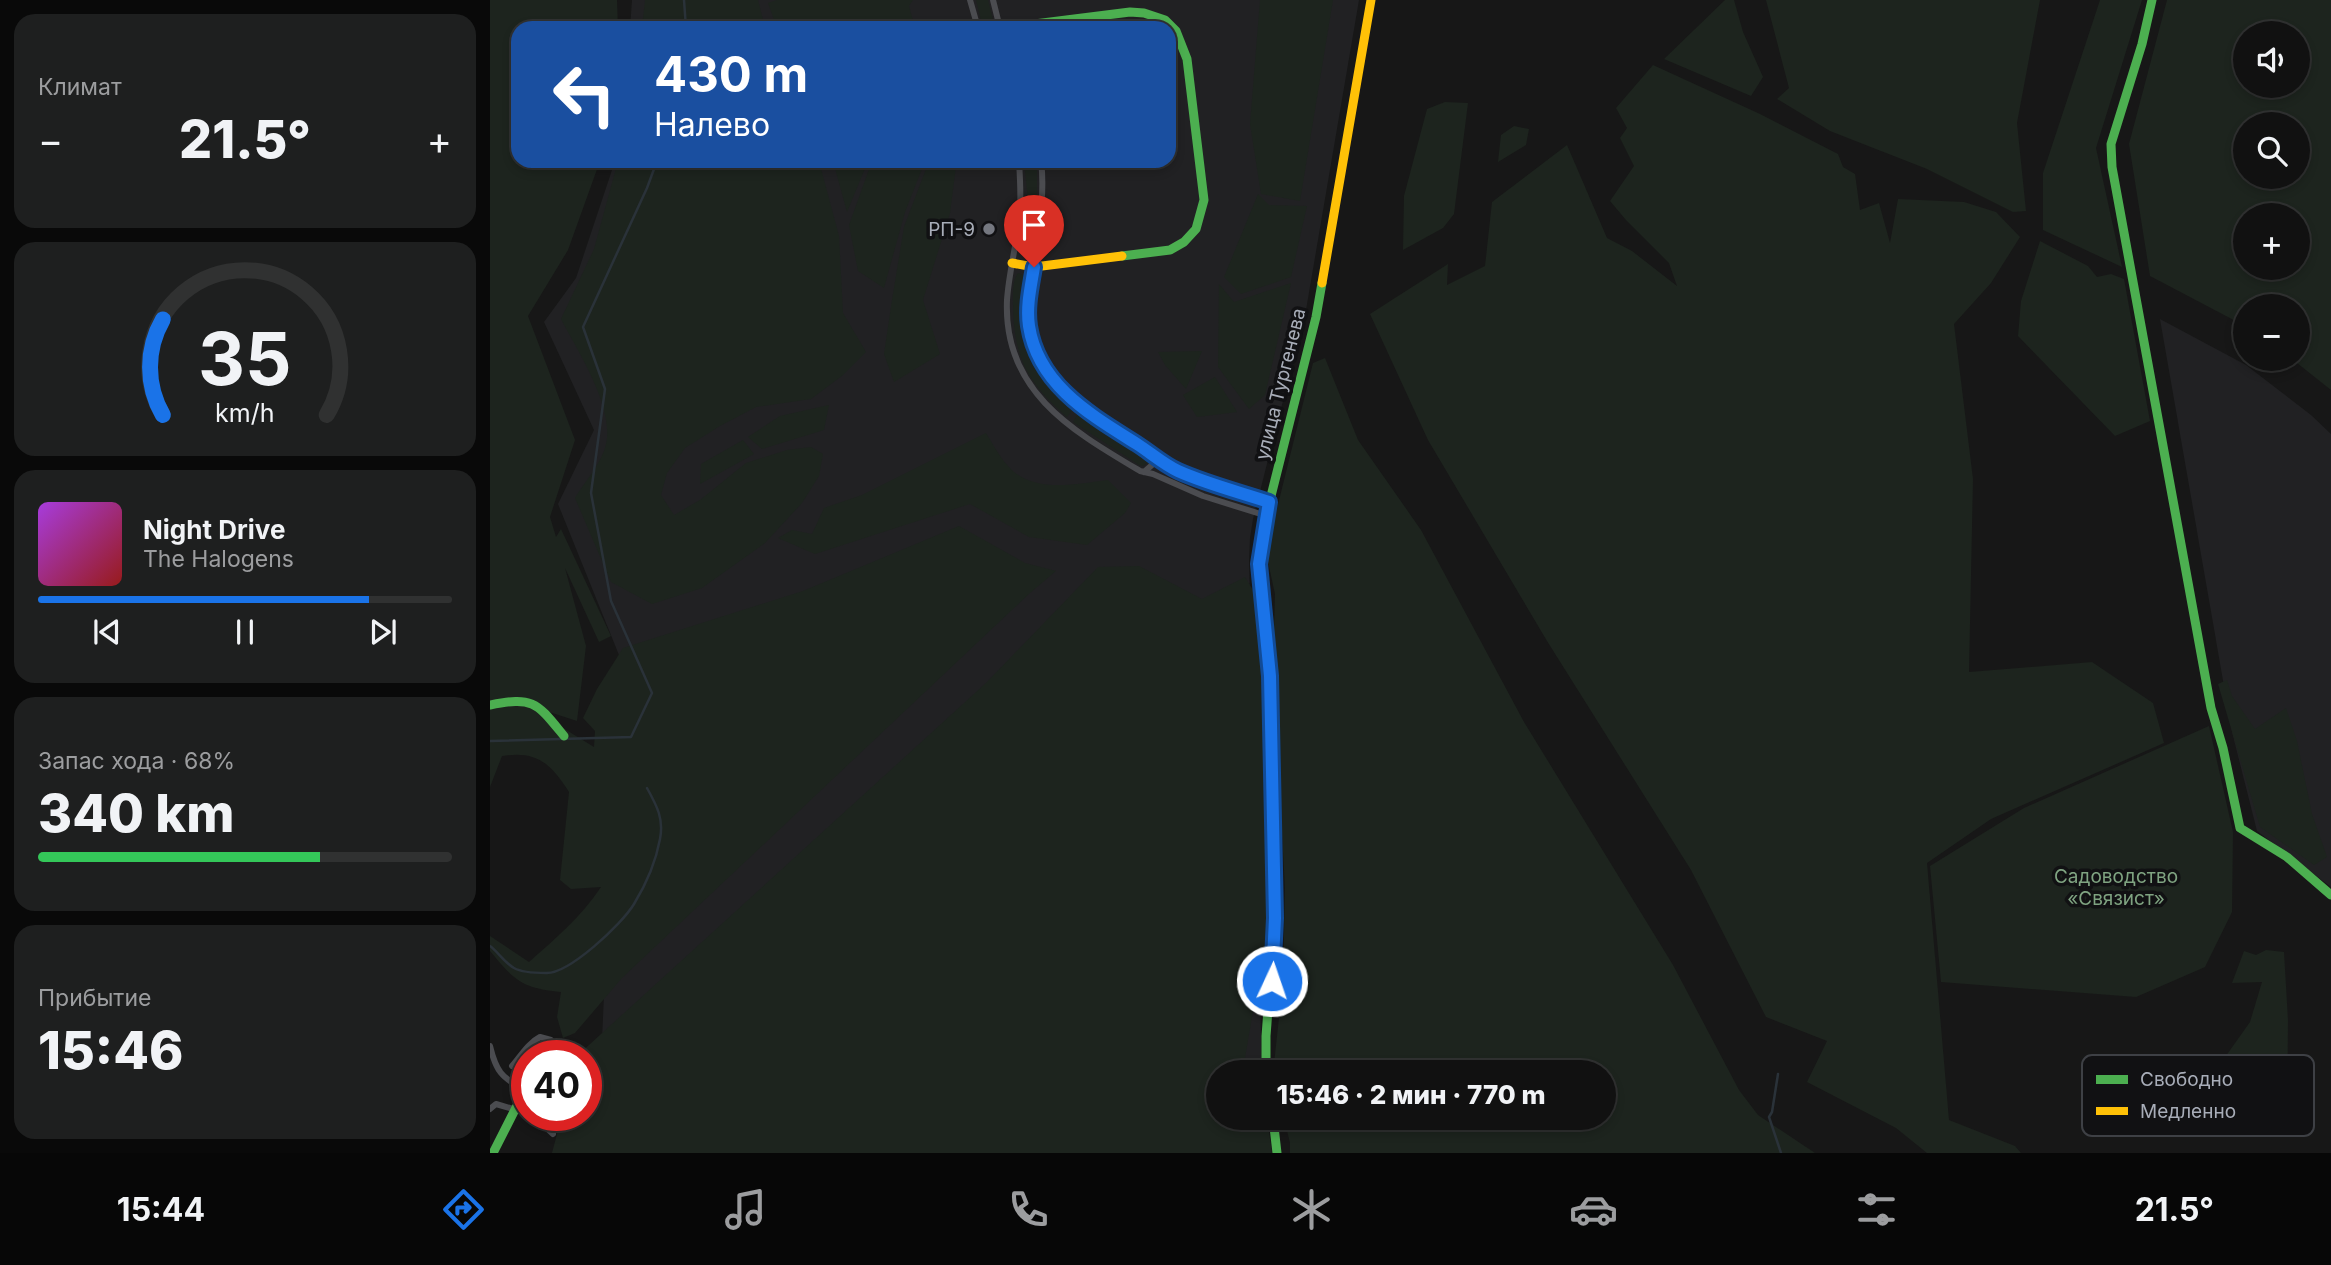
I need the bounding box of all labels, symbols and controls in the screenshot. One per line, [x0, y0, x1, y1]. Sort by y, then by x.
map controls [2233, 21, 2310, 371]
button: sound [2233, 21, 2310, 98]
text: 430 m [654, 45, 808, 104]
icon: left [539, 49, 630, 140]
text: Климат [38, 73, 122, 101]
text: Налево [654, 105, 770, 144]
text: 21.5° [179, 108, 311, 171]
button: search [2233, 112, 2310, 189]
text: − [38, 117, 63, 163]
text: + [427, 117, 452, 163]
pin [1004, 195, 1064, 267]
button: + [2233, 203, 2310, 280]
icon: arrive [1015, 206, 1053, 244]
place label: РП-9 [928, 218, 975, 241]
marker: РП-9 [981, 221, 997, 237]
button: − [2233, 294, 2310, 371]
street label: улица Тургенева [1251, 306, 1310, 462]
text: 35 [198, 314, 292, 403]
text: km/h [215, 397, 275, 427]
text: Night Drive [143, 514, 285, 545]
text: The Halogens [143, 545, 294, 573]
icon: previous [88, 613, 126, 651]
icon: pause [226, 613, 264, 651]
icon: next [364, 613, 402, 651]
text: Запас хода · 68% [38, 747, 235, 775]
text: 340 km [38, 782, 234, 845]
park label: Садоводство «Связист» [2054, 865, 2178, 910]
position arrow [1235, 944, 1309, 1018]
text: Прибытие [38, 984, 151, 1012]
text: 15:46 [38, 1019, 183, 1082]
speed limit sign: 40 [511, 1040, 602, 1131]
legend [2082, 1055, 2314, 1136]
text: Свободно [2140, 1068, 2233, 1091]
text: 15:46 · 2 мин · 770 m [1276, 1079, 1546, 1110]
text: Медленно [2140, 1100, 2236, 1123]
icon: directions [439, 1185, 488, 1234]
icon: music [721, 1185, 770, 1234]
icon: phone [1004, 1185, 1053, 1234]
icon: climate [1287, 1185, 1336, 1234]
icon: car [1569, 1185, 1618, 1234]
icon: filters [1852, 1185, 1901, 1234]
text: 15:44 [117, 1190, 205, 1229]
text: 21.5° [2135, 1190, 2214, 1229]

